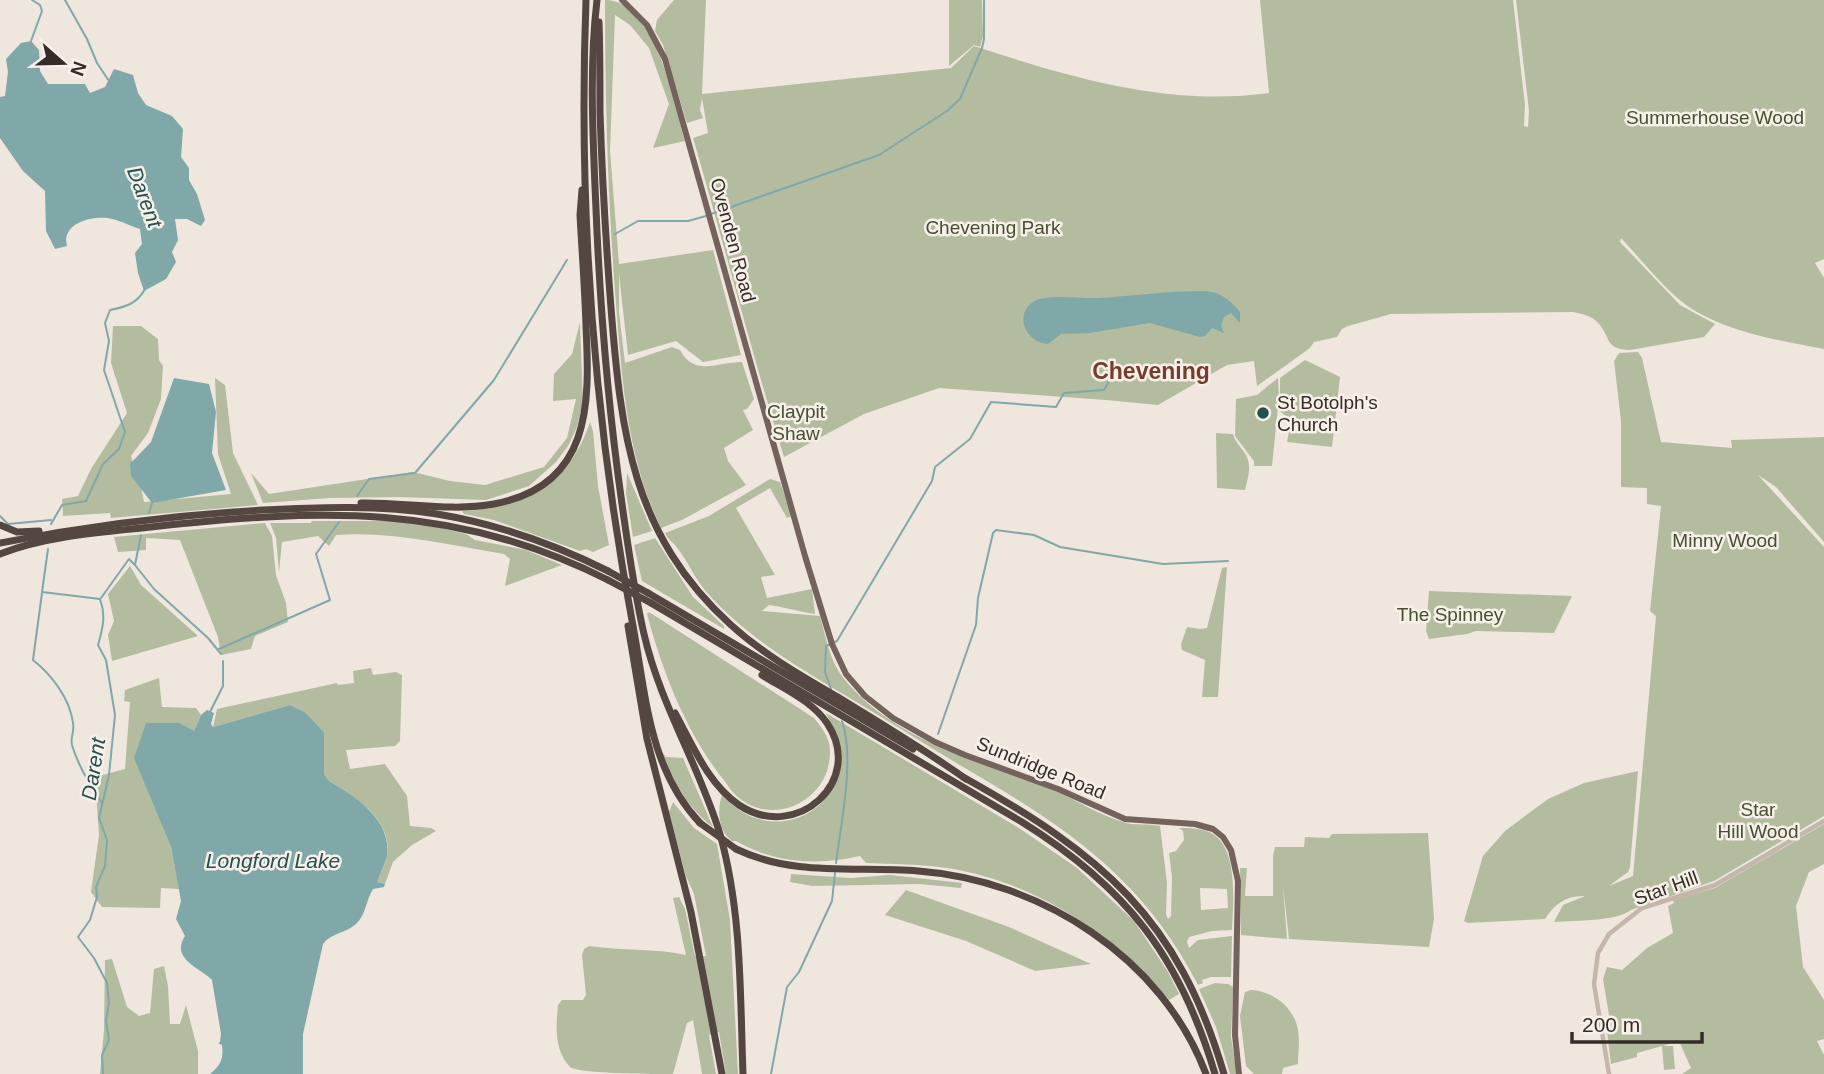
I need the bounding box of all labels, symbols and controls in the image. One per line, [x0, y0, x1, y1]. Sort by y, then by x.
north arrow [28, 28, 98, 98]
text: N [66, 59, 91, 79]
park label: Summerhouse Wood [1626, 107, 1804, 128]
water label: Darent [123, 163, 167, 232]
street label: Ovenden Road [706, 176, 760, 304]
park label: Chevening Park [925, 217, 1061, 238]
district label: Chevening [1092, 358, 1210, 384]
place label: St Botolph's Church [1277, 392, 1378, 435]
park label: Claypit Shaw [767, 401, 826, 444]
marker: St Botolph's Church [1255, 405, 1271, 421]
park label: Minny Wood [1672, 530, 1778, 551]
park label: The Spinney [1397, 604, 1504, 625]
street label: Sundridge Road [973, 733, 1109, 803]
water label: Darent [77, 735, 109, 802]
park label: Star Hill Wood [1718, 799, 1798, 842]
water label: Longford Lake [206, 849, 340, 872]
street label: Star Hill [1631, 867, 1701, 909]
scale bar [1572, 1000, 1702, 1044]
text: 200 m [1582, 1013, 1640, 1036]

